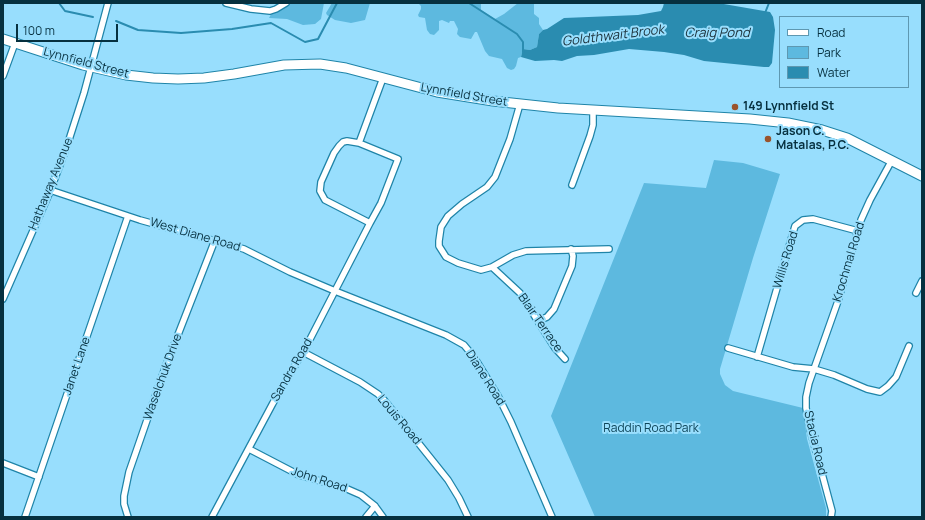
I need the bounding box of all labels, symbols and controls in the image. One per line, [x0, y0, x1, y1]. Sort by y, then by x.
scale bar [18, 16, 120, 42]
legend [779, 16, 909, 88]
text: 100 m [23, 22, 55, 39]
water label: Goldthwait Brook [561, 22, 665, 50]
text: Road [817, 24, 845, 41]
water label: Craig Pond [684, 25, 750, 41]
text: Park [817, 44, 841, 61]
street label: Lynnfield Street [42, 45, 130, 81]
text: Water [817, 64, 850, 81]
street label: Lynnfield Street [419, 80, 509, 110]
place label: 149 Lynnfield St [743, 100, 834, 114]
marker: 149 Lynnfield St [730, 102, 740, 112]
place label: Jason C. Matalas, P.C. [776, 125, 849, 153]
marker: Jason C. Matalas, P.C. [763, 134, 773, 144]
street label: Hathaway Avenue [26, 136, 76, 232]
street label: West Diane Road [148, 215, 242, 255]
street label: Krochmal Road [830, 220, 868, 304]
street label: Willis Road [770, 230, 802, 290]
street label: Blair Terrace [515, 291, 565, 355]
street label: Waselchuk Drive [141, 332, 185, 422]
street label: Janet Lane [60, 335, 94, 397]
street label: Sandra Road [268, 336, 316, 404]
street label: Diane Road [462, 348, 508, 408]
street label: Louis Road [374, 392, 424, 448]
street label: Stacia Road [801, 409, 829, 477]
park label: Raddin Road Park [603, 422, 699, 436]
street label: John Road [289, 464, 349, 496]

